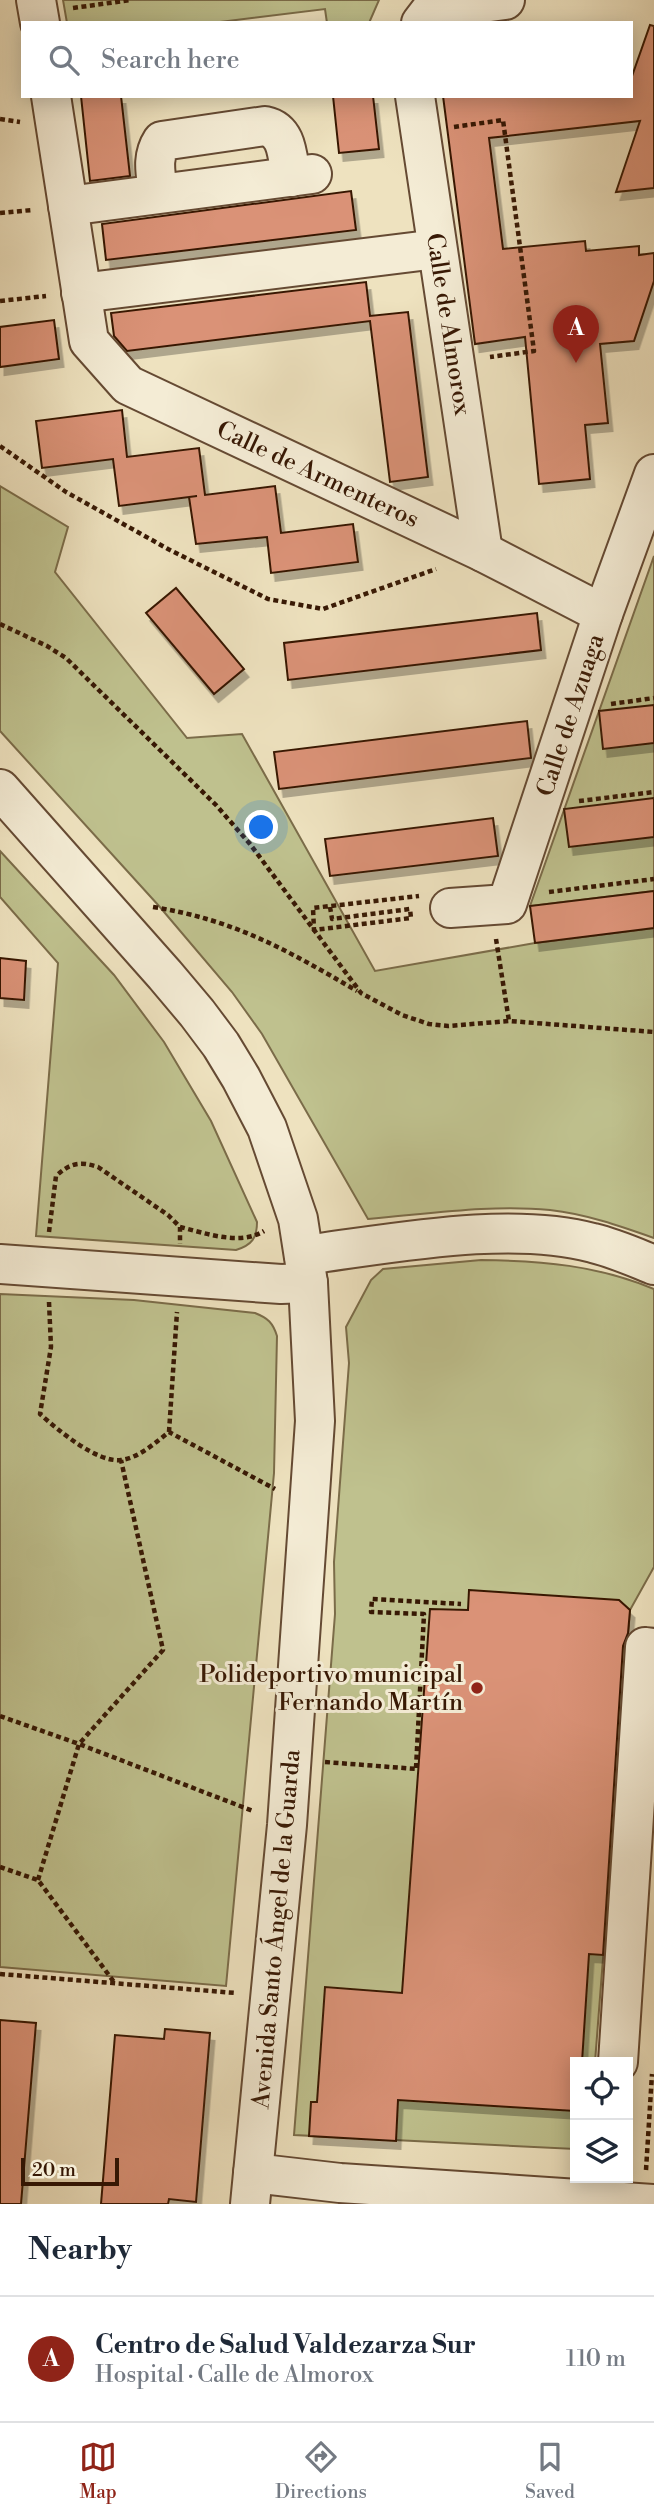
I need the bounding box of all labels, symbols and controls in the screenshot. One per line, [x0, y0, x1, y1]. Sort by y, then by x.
search box [21, 21, 633, 98]
icon: search [45, 41, 83, 79]
text: Search here [101, 44, 240, 76]
street label: Calle de Almorox [419, 231, 477, 418]
pin: A [553, 305, 599, 363]
street label: Calle de Armenteros [212, 415, 424, 535]
street label: Calle de Azuaga [531, 630, 612, 800]
your location [244, 810, 278, 844]
place label: Polideportivo municipal Fernando Martín [199, 1660, 463, 1718]
marker: Polideportivo municipal Fernando Martín [469, 1680, 485, 1696]
street label: Avenida Santo Ángel de la Guarda [245, 1747, 308, 2111]
map controls [570, 2057, 633, 2183]
button: locate [570, 2057, 633, 2120]
button: layers [570, 2120, 633, 2183]
scale bar [21, 2155, 119, 2187]
text: 20 m [32, 2158, 76, 2182]
text: Nearby [28, 2231, 132, 2269]
text: Centro de Salud Valdezarza Sur [95, 2329, 476, 2361]
text: A [43, 2345, 59, 2373]
text: 110 m [566, 2345, 626, 2373]
text: Hospital · Calle de Almorox [95, 2361, 374, 2389]
tab: Map [79, 2438, 117, 2504]
tab: Directions [275, 2438, 367, 2504]
tab: Saved [525, 2438, 575, 2504]

